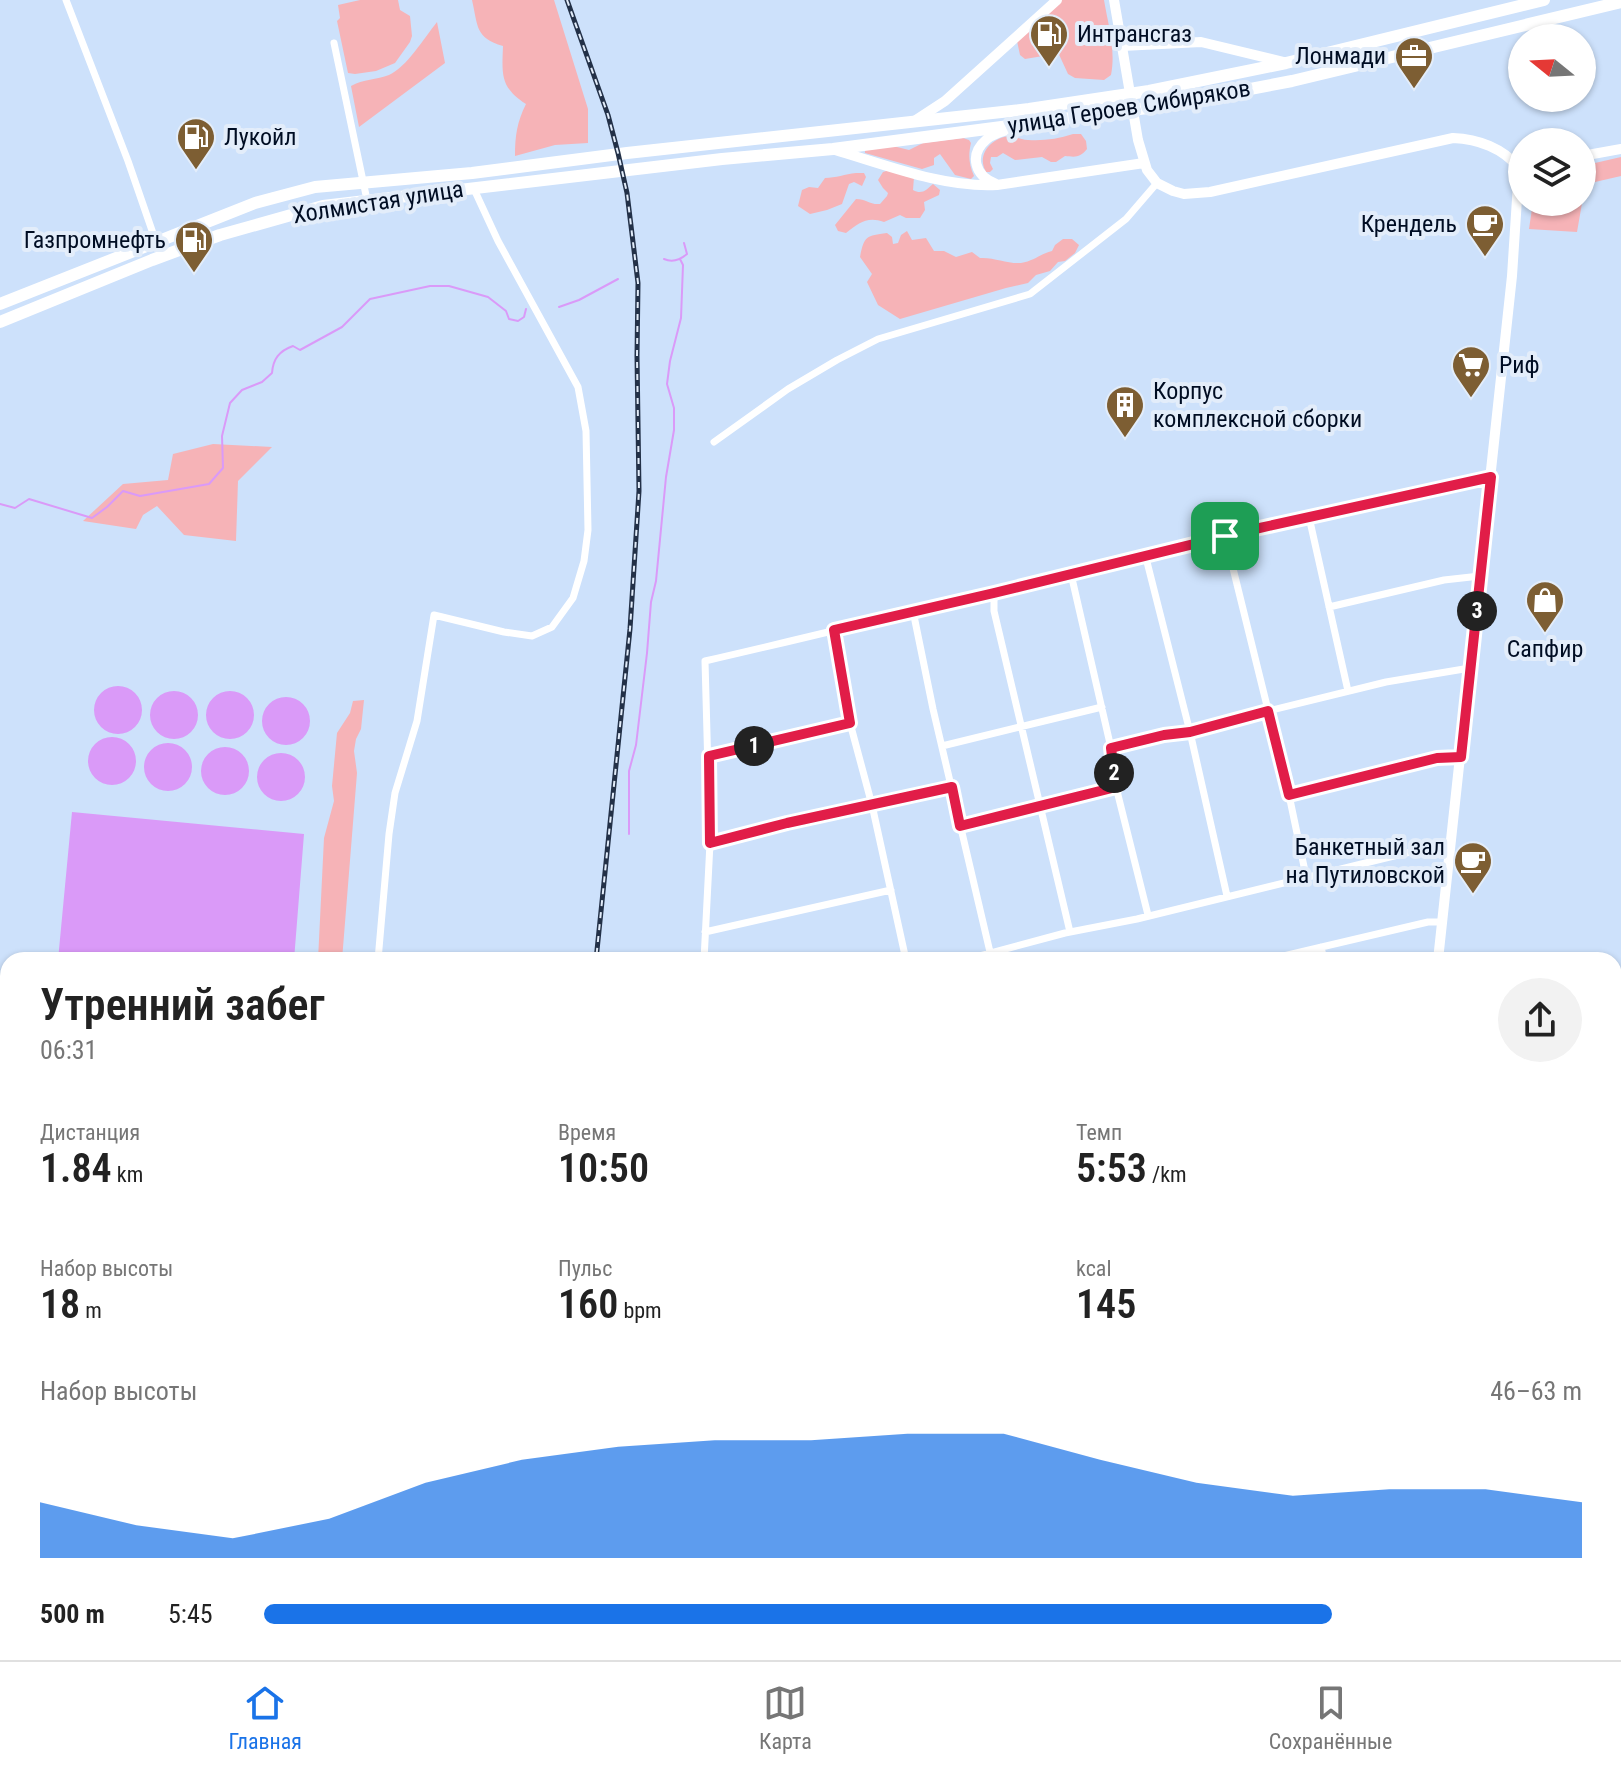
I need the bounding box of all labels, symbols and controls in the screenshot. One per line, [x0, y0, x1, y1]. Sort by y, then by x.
fuel station icon: Интрансгаз [1028, 13, 1070, 68]
place label: Интрансгаз [1077, 20, 1192, 48]
north arrow [1508, 24, 1596, 112]
map controls [1508, 24, 1596, 216]
office icon: Лонмади [1393, 35, 1435, 90]
place label: Лонмади [1295, 42, 1386, 70]
street label: улица Героев Сибиряков [1006, 74, 1252, 140]
fuel station icon: Лукойл [175, 116, 217, 171]
place label: Лукойл [224, 123, 297, 151]
button: layers [1508, 128, 1596, 216]
street label: Холмистая улица [291, 175, 465, 229]
cafe icon: Крендель [1464, 203, 1506, 258]
place label: Крендель [1361, 210, 1457, 238]
fuel station icon: Газпромнефть [173, 219, 215, 274]
place label: Газпромнефть [24, 226, 166, 254]
supermarket icon: Риф [1450, 344, 1492, 399]
place label: Риф [1499, 351, 1540, 379]
place label: Корпус комплексной сборки [1153, 377, 1362, 433]
building icon: Корпус комплексной сборки [1104, 384, 1146, 439]
pin [1191, 502, 1259, 570]
icon: arrive [1203, 514, 1247, 558]
shop icon: Сапфир [1524, 579, 1566, 634]
pin: 3 [1457, 591, 1497, 631]
text: 3 [1471, 598, 1483, 623]
place label: Сапфир [1507, 635, 1583, 663]
pin: 1 [734, 726, 774, 766]
text: 1 [748, 733, 760, 758]
pin: 2 [1094, 753, 1134, 793]
text: 2 [1108, 760, 1120, 785]
place label: Банкетный зал на Путиловской [1285, 833, 1445, 889]
cafe icon: Банкетный зал на Путиловской [1452, 840, 1494, 895]
button: share [1498, 978, 1582, 1062]
text: Утренний забег [40, 979, 325, 1031]
text: 06:31 [40, 1035, 97, 1065]
text: Дистанция [40, 1120, 140, 1145]
text: Время [558, 1120, 616, 1145]
text: Темп [1076, 1120, 1122, 1145]
text: 1.84 [40, 1145, 112, 1192]
text: 10:50 [558, 1145, 649, 1192]
text: 5:53 [1076, 1145, 1147, 1192]
text: km [112, 1162, 143, 1187]
text: /km [1147, 1162, 1187, 1187]
text: Набор высоты [40, 1256, 173, 1281]
text: Пульс [558, 1256, 612, 1281]
text: kcal [1076, 1256, 1111, 1281]
text: 18 [40, 1281, 80, 1328]
text: 160 [558, 1281, 618, 1328]
text: 145 [1076, 1281, 1136, 1328]
text: m [80, 1298, 102, 1323]
text: bpm [618, 1298, 662, 1323]
text: Набор высоты [40, 1376, 197, 1406]
text: 46–63 m [1490, 1376, 1582, 1406]
text: 500 m [40, 1599, 105, 1629]
text: 5:45 [168, 1599, 213, 1629]
tab: Главная [229, 1681, 302, 1754]
tab: Карта [759, 1681, 812, 1754]
tab: Сохранённые [1269, 1681, 1392, 1754]

